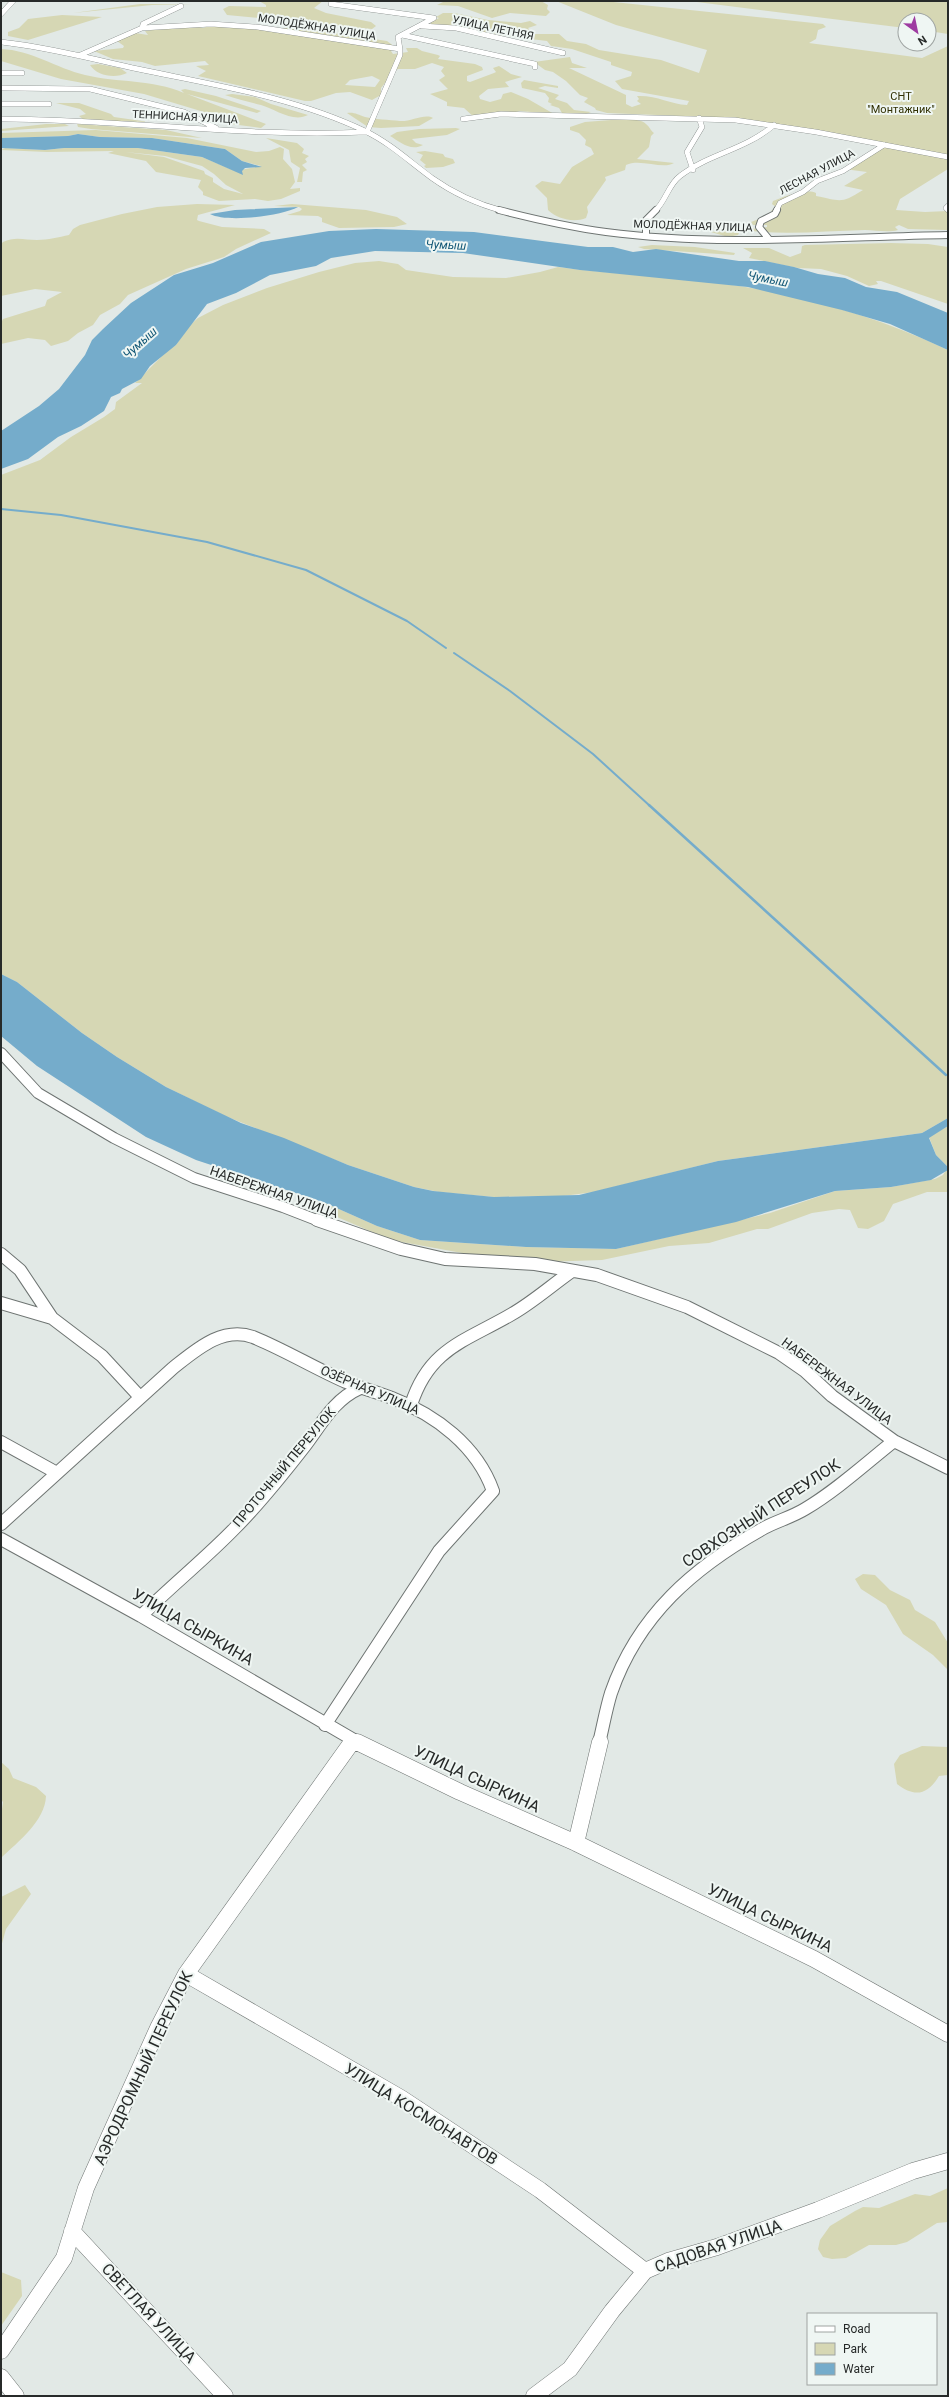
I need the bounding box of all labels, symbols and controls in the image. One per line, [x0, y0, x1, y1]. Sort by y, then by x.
street label: МОЛОДЁЖНАЯ УЛИЦА [257, 11, 378, 43]
north arrow [897, 12, 937, 52]
street label: УЛИЦА ЛЕТНЯЯ [451, 13, 535, 43]
text: N [915, 32, 929, 48]
park label: СНТ "Монтажник" [867, 90, 935, 116]
street label: ТЕННИСНАЯ УЛИЦА [132, 108, 239, 126]
street label: ЛЕСНАЯ УЛИЦА [777, 146, 858, 197]
street label: МОЛОДЁЖНАЯ УЛИЦА [633, 217, 754, 235]
water label: Чумыш [425, 237, 467, 253]
water label: Чумыш [747, 268, 790, 290]
water label: Чумыш [120, 324, 160, 362]
street label: НАБЕРЕЖНАЯ УЛИЦА [208, 1163, 341, 1221]
street label: НАБЕРЕЖНАЯ УЛИЦА [779, 1334, 896, 1428]
street label: ОЗЁРНАЯ УЛИЦА [318, 1362, 422, 1418]
street label: ПРОТОЧНЫЙ ПЕРЕУЛОК [230, 1404, 339, 1530]
street label: СОВХОЗНЫЙ ПЕРЕУЛОК [679, 1454, 844, 1571]
street label: УЛИЦА СЫРКИНА [129, 1585, 257, 1670]
street label: УЛИЦА СЫРКИНА [411, 1742, 543, 1817]
street label: УЛИЦА СЫРКИНА [704, 1880, 836, 1957]
street label: АЭРОДРОМНЫЙ ПЕРЕУЛОК [90, 1967, 197, 2168]
street label: УЛИЦА КОСМОНАВТОВ [341, 2059, 501, 2169]
street label: САДОВАЯ УЛИЦА [652, 2215, 785, 2277]
street label: СВЕТЛАЯ УЛИЦА [98, 2259, 200, 2367]
legend [807, 2313, 937, 2385]
text: Road [843, 2322, 871, 2336]
text: Park [843, 2342, 868, 2356]
text: Water [843, 2362, 874, 2376]

